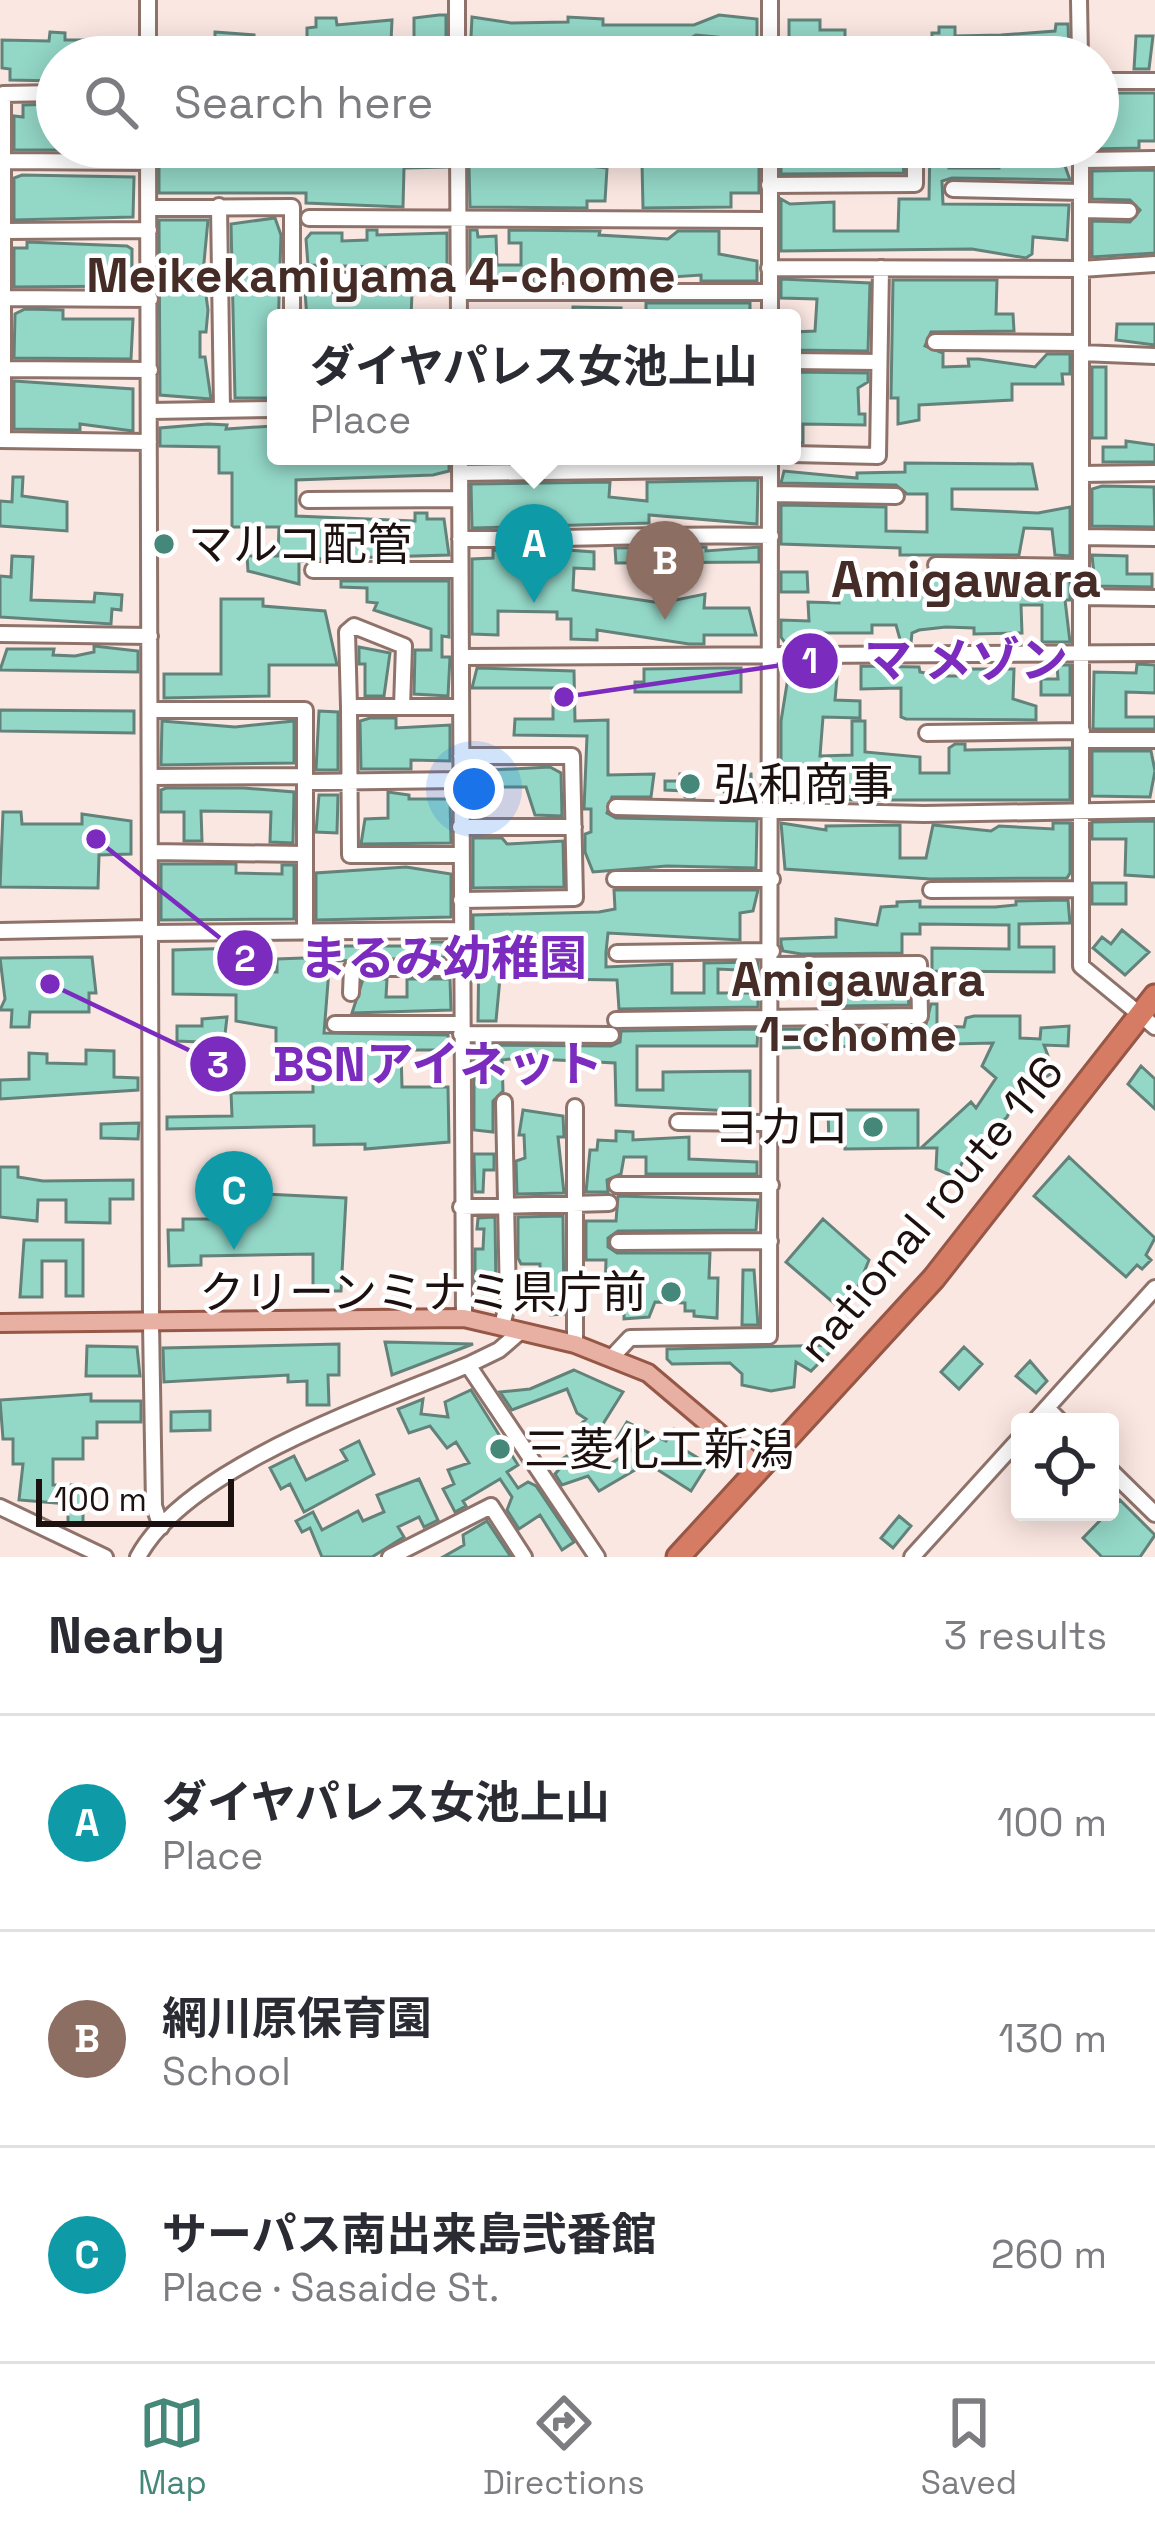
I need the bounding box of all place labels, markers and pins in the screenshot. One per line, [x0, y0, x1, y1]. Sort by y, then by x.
pin: A [495, 504, 573, 603]
place label: マルコ配管 [188, 516, 412, 573]
pin: B [626, 521, 704, 620]
marker: マルコ配管 [151, 531, 177, 557]
callout: マ メゾン [780, 619, 1092, 703]
place label: 弘和商事 [714, 756, 894, 813]
marker: 弘和商事 [677, 771, 703, 797]
callout: まるみ幼稚園 [215, 916, 611, 1000]
callout: BSNアイネット [188, 1022, 629, 1106]
place label: ヨカロ [714, 1099, 849, 1156]
marker: ヨカロ [860, 1114, 886, 1140]
pin: C [195, 1151, 273, 1250]
place label: クリーンミナミ県庁前 [199, 1264, 647, 1321]
marker: クリーンミナミ県庁前 [658, 1279, 684, 1305]
place label: 三菱化工新潟 [524, 1421, 794, 1478]
marker: 三菱化工新潟 [487, 1436, 513, 1462]

